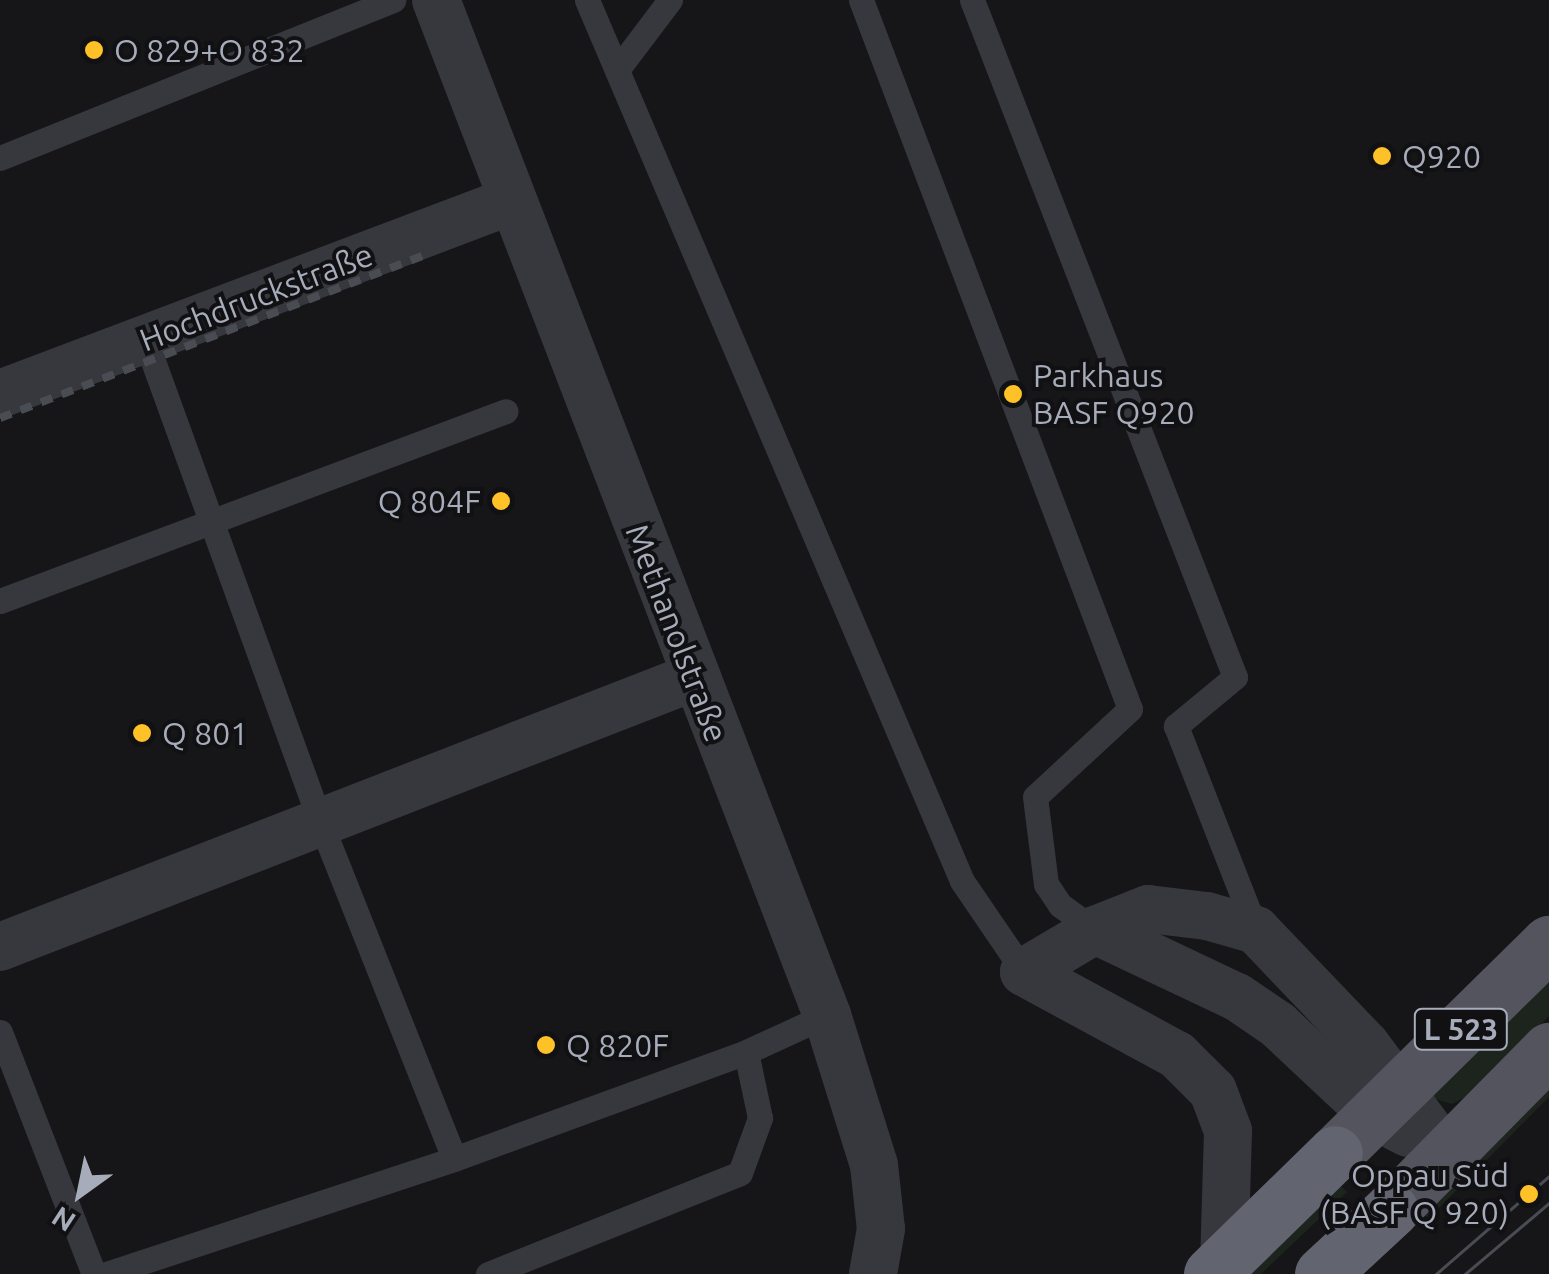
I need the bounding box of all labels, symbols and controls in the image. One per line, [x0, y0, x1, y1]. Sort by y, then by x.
place label: O 829+O 832 [114, 31, 305, 69]
marker: O 829+O 832 [83, 39, 105, 61]
place label: Q920 [1402, 137, 1481, 175]
marker: Q920 [1371, 145, 1393, 167]
street label: Hochdruckstraße [134, 235, 378, 359]
place label: Parkhaus BASF Q920 [1033, 357, 1195, 432]
marker: Parkhaus BASF Q920 [1002, 383, 1024, 405]
place label: Q 804F [378, 482, 481, 520]
marker: Q 804F [490, 490, 512, 512]
street label: Methanolstraße [618, 519, 736, 747]
place label: Q 801 [162, 714, 248, 752]
marker: Q 801 [131, 722, 153, 744]
road number: L 523 [1414, 1004, 1508, 1054]
place label: Q 820F [566, 1026, 669, 1064]
marker: Q 820F [535, 1034, 557, 1056]
north arrow [30, 1144, 130, 1244]
place label: Oppau Süd (BASF Q 920) [1320, 1157, 1509, 1232]
marker: Oppau Süd (BASF Q 920) [1518, 1183, 1540, 1205]
text: N [46, 1201, 81, 1238]

